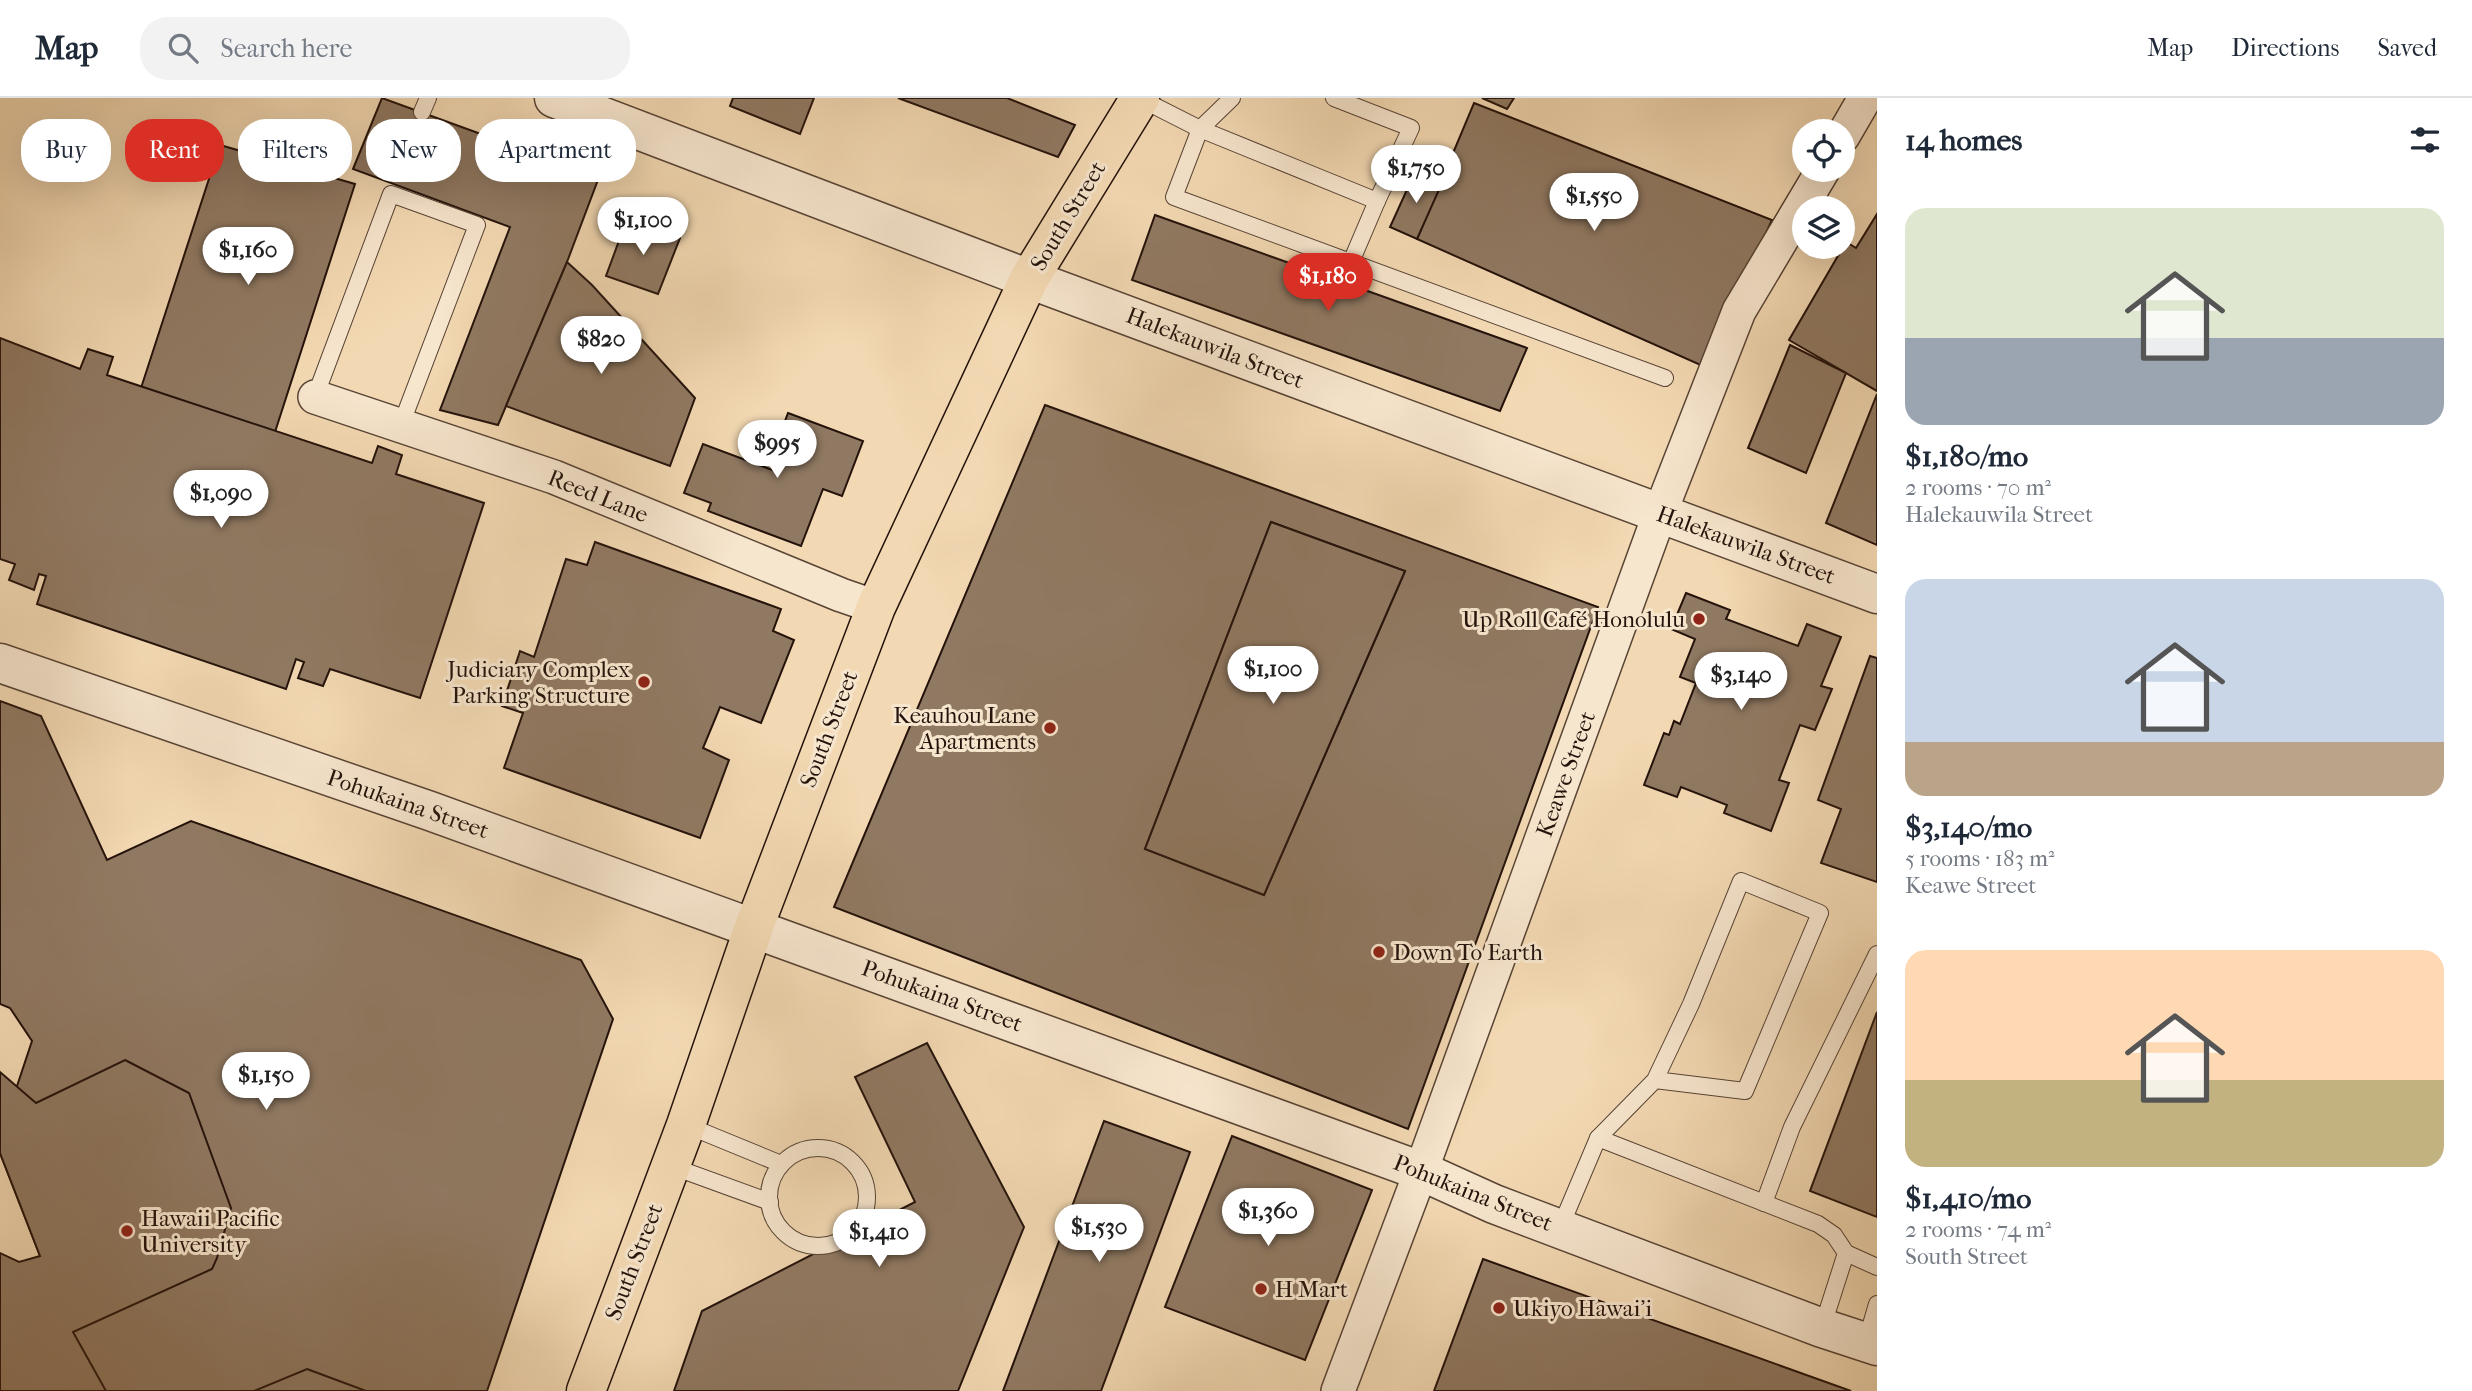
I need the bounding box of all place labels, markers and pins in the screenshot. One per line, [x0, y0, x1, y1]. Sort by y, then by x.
pin: $1,750 [1359, 146, 1473, 205]
pin: $1,550 [1537, 174, 1651, 233]
pin: $1,100 [586, 198, 700, 257]
pin: $1,160 [191, 228, 305, 287]
pin: $1,180 [1271, 254, 1385, 313]
pin: $820 [560, 316, 642, 376]
pin: $995 [736, 420, 818, 480]
pin: $1,090 [164, 470, 278, 530]
place label: Up Roll Café Honolulu [1462, 606, 1685, 633]
marker: Up Roll Café Honolulu [1691, 611, 1707, 627]
pin: $1,100 [1216, 646, 1330, 706]
pin: $3,140 [1684, 652, 1798, 712]
place label: Judiciary Complex Parking Structure [445, 656, 630, 709]
marker: Judiciary Complex Parking Structure [636, 674, 652, 690]
place label: Keauhou Lane Apartments [893, 702, 1036, 755]
marker: Keauhou Lane Apartments [1042, 720, 1058, 736]
place label: Down To Earth [1393, 939, 1543, 966]
marker: Down To Earth [1371, 944, 1387, 960]
pin: $1,150 [209, 1052, 323, 1112]
pin: $1,360 [1211, 1188, 1325, 1248]
pin: $1,530 [1042, 1204, 1156, 1264]
place label: Hawaii Pacific University [141, 1205, 280, 1258]
pin: $1,410 [822, 1210, 936, 1269]
marker: Hawaii Pacific University [119, 1223, 135, 1239]
place label: H Mart [1275, 1276, 1348, 1303]
marker: H Mart [1253, 1281, 1269, 1297]
place label: Ukiyo Hawai'i [1513, 1295, 1652, 1322]
marker: Ukiyo Hawai'i [1491, 1300, 1507, 1316]

